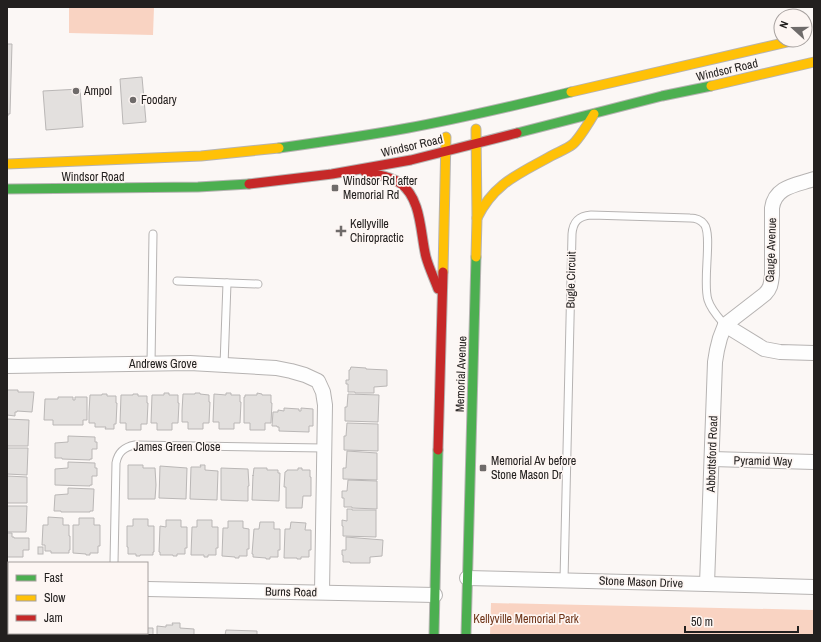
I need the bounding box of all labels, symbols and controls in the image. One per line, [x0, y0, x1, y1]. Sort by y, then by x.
north arrow [773, 8, 813, 48]
text: N [776, 19, 791, 30]
street label: Windsor Road [695, 55, 759, 85]
place label: Ampol [83, 83, 112, 99]
marker: Ampol [71, 86, 81, 96]
place label: Foodary [141, 92, 177, 108]
marker: Foodary [128, 95, 138, 105]
street label: Windsor Road [380, 131, 444, 161]
street label: Windsor Road [62, 169, 124, 185]
place label: Windsor Rd after Memorial Rd [343, 173, 418, 203]
marker: Windsor Rd after Memorial Rd [330, 183, 340, 193]
place label: Kellyville Chiropractic [350, 216, 404, 246]
street label: Gauge Avenue [762, 217, 780, 283]
marker: Kellyville Chiropractic [335, 225, 347, 237]
street label: Bugle Circuit [563, 251, 579, 309]
street label: Memorial Avenue [452, 336, 470, 412]
street label: Andrews Grove [128, 356, 197, 372]
street label: Abbottsford Road [703, 415, 721, 494]
street label: James Green Close [134, 439, 220, 455]
street label: Pyramid Way [734, 452, 793, 470]
place label: Memorial Av before Stone Mason Dr [491, 453, 576, 483]
marker: Memorial Av before Stone Mason Dr [478, 463, 488, 473]
legend [8, 562, 148, 634]
text: Fast [44, 570, 63, 586]
street label: Stone Mason Drive [599, 573, 683, 591]
street label: Burns Road [265, 584, 317, 600]
text: Slow [44, 590, 66, 606]
scale bar [685, 608, 798, 634]
text: Jam [44, 610, 63, 626]
park label: Kellyville Memorial Park [473, 611, 579, 627]
text: 50 m [691, 614, 713, 630]

